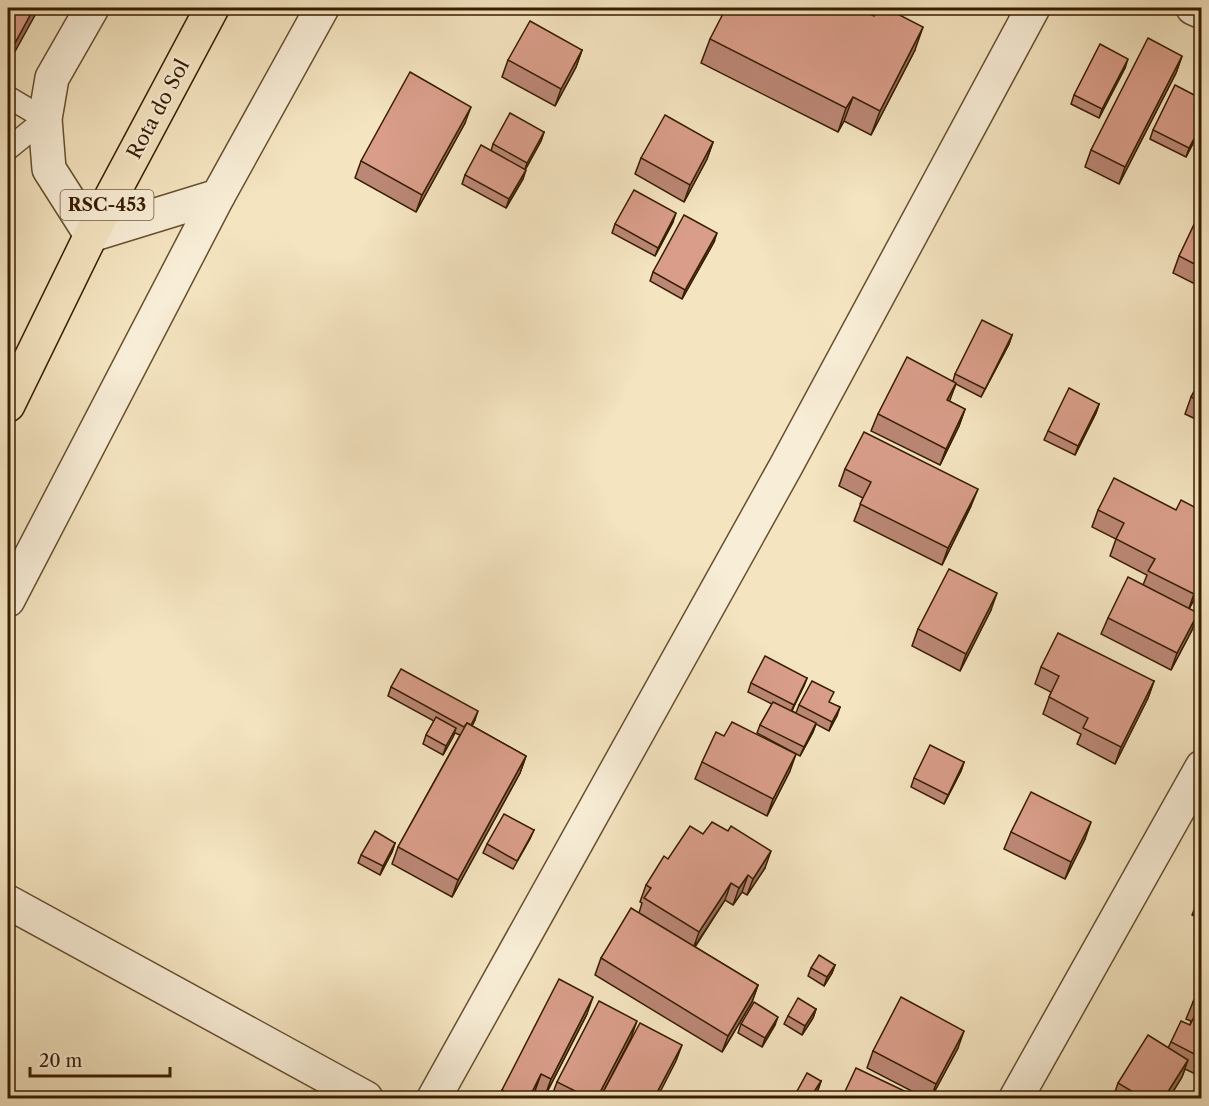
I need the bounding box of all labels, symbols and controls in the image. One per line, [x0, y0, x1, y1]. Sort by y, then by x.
street label: Rota do Sol [122, 55, 194, 163]
road number: RSC-453 [60, 190, 154, 220]
scale bar [30, 1040, 170, 1078]
text: 20 m [39, 1050, 83, 1072]

